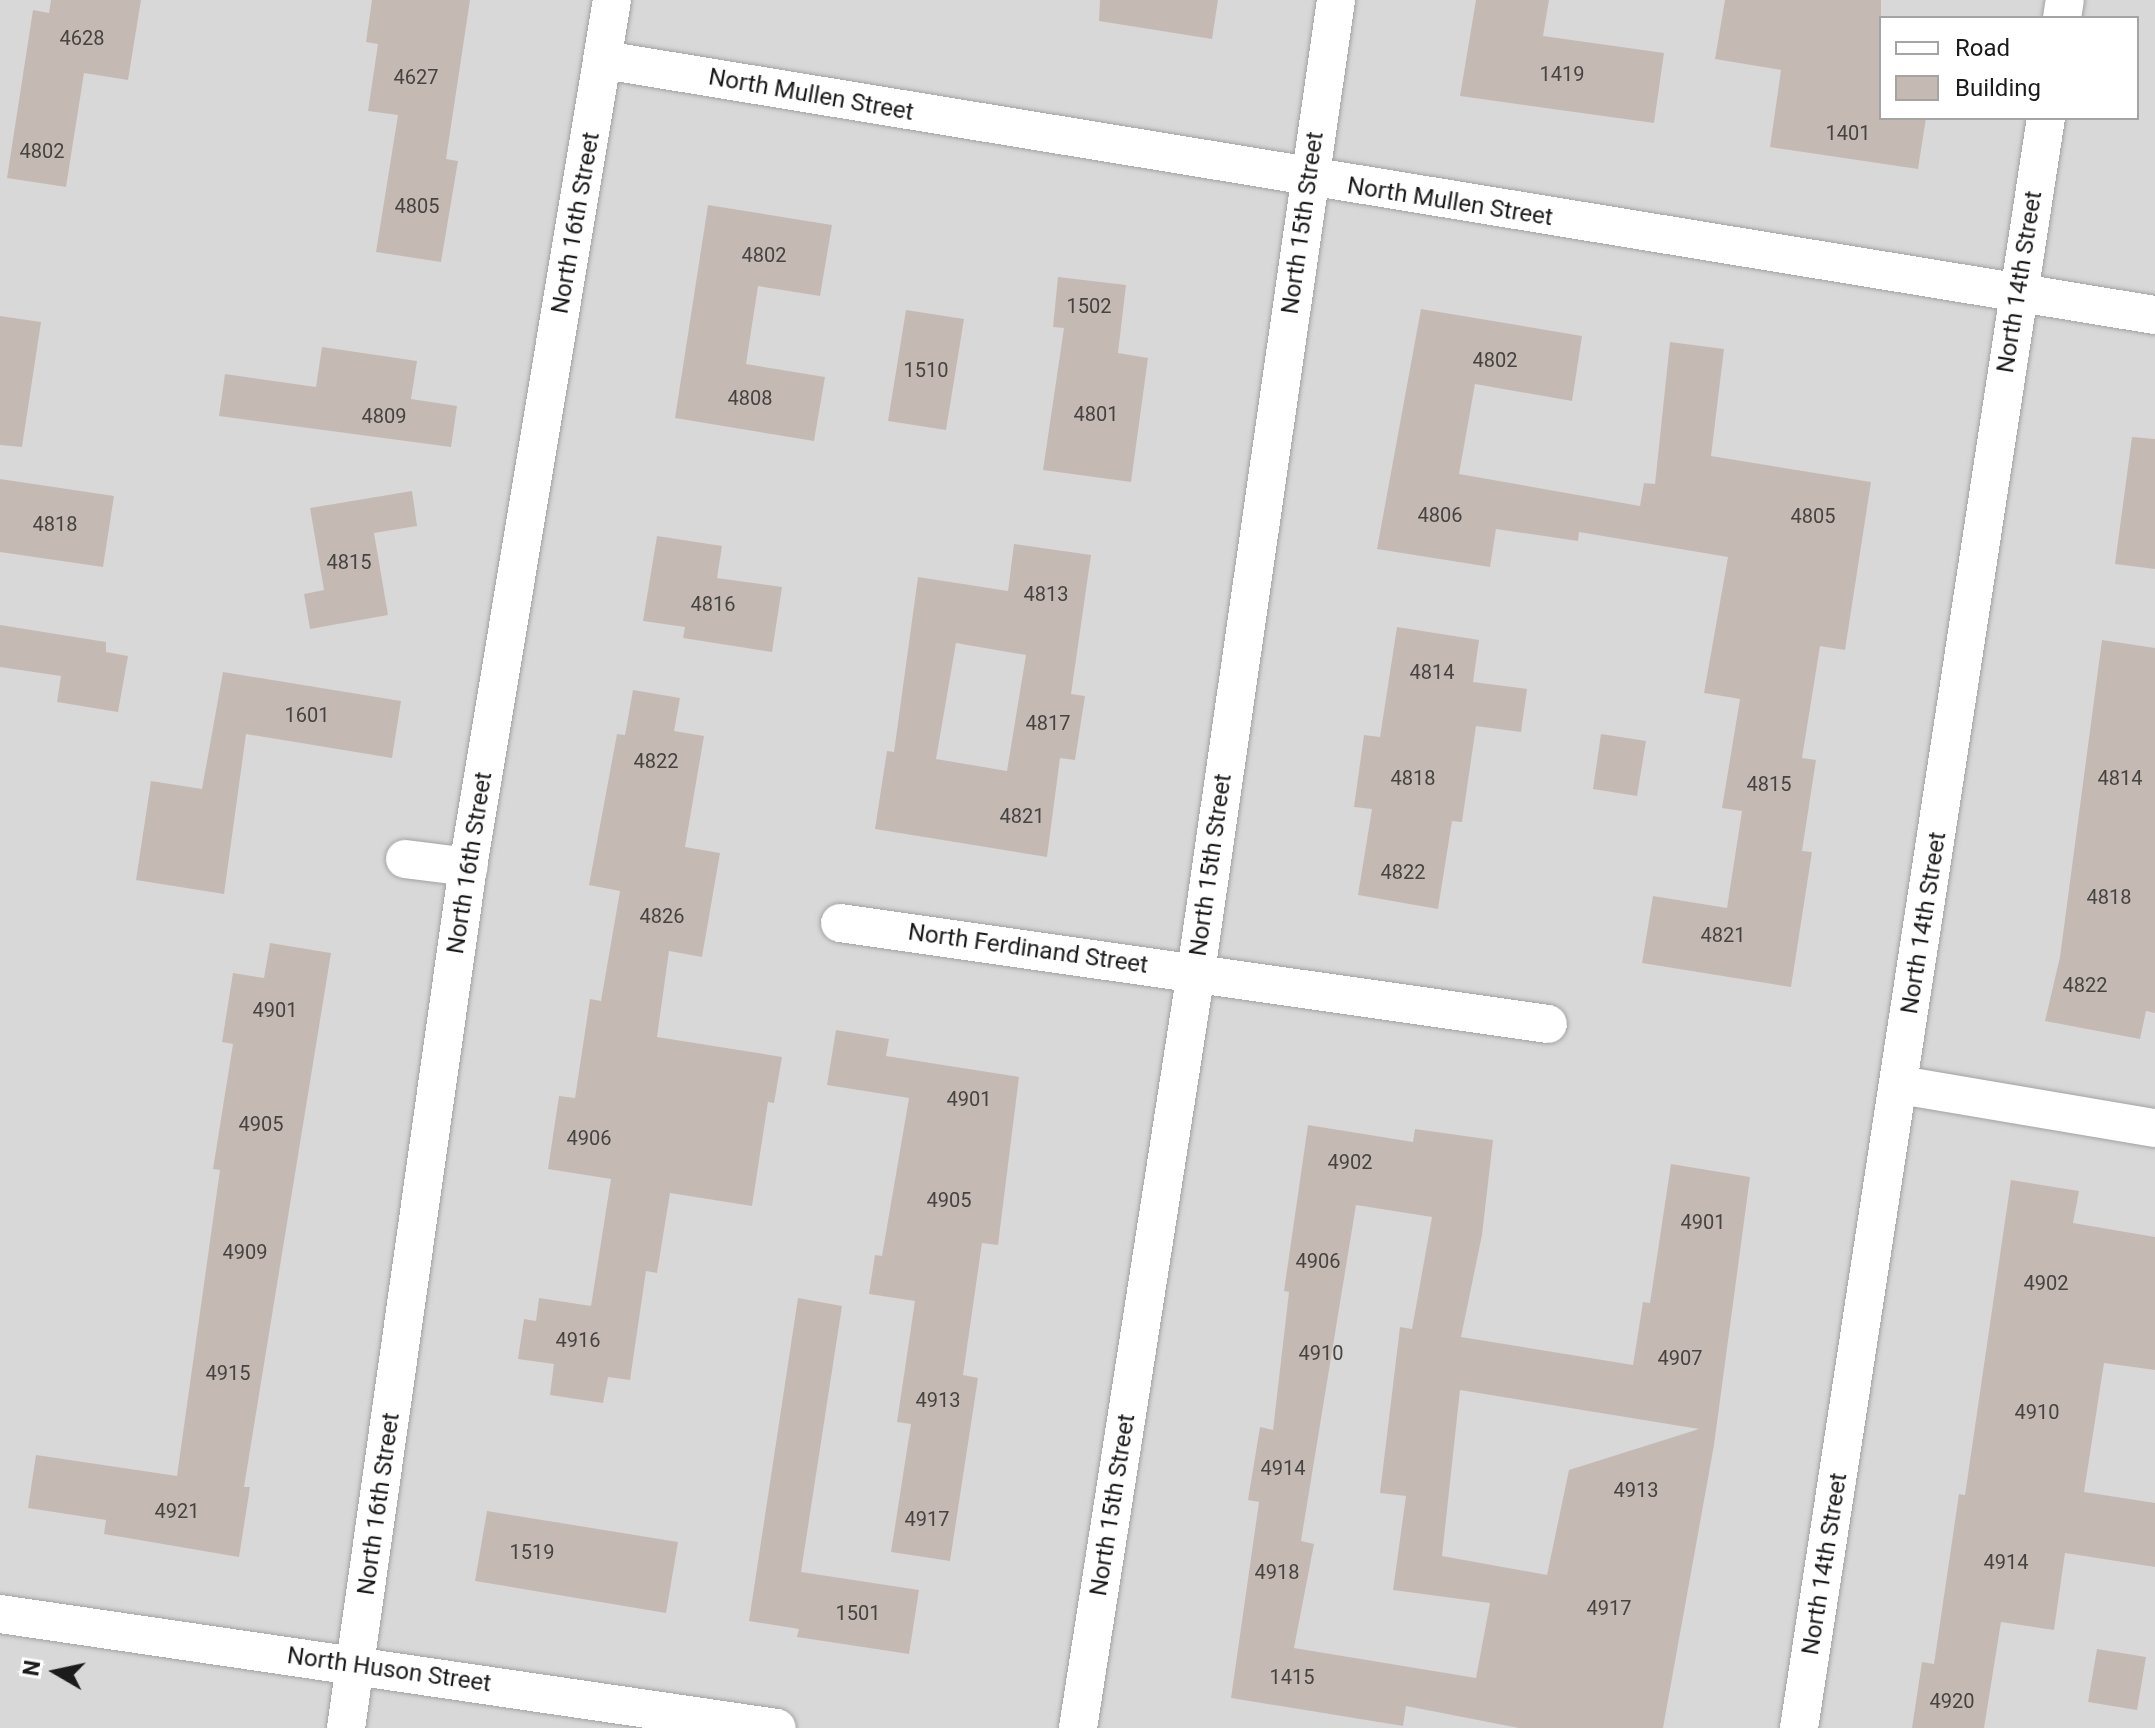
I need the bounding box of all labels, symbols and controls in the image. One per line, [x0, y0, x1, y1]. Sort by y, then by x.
legend [1879, 16, 2139, 120]
house number: 4628 [60, 26, 104, 50]
text: Road [1955, 34, 2010, 62]
house number: 1419 [1540, 62, 1584, 86]
street label: North Mullen Street [706, 63, 916, 127]
house number: 4627 [394, 65, 438, 89]
text: Building [1955, 74, 2041, 102]
house number: 1401 [1826, 121, 1870, 145]
street label: North 16th Street [546, 130, 606, 316]
street label: North 15th Street [1276, 130, 1330, 316]
house number: 4802 [20, 139, 64, 163]
street label: North Mullen Street [1345, 172, 1555, 232]
street label: North 14th Street [1991, 189, 2049, 375]
house number: 4805 [395, 194, 439, 218]
house number: 4802 [742, 243, 786, 267]
house number: 1502 [1067, 294, 1111, 318]
house number: 4802 [1473, 348, 1517, 372]
house number: 1510 [904, 358, 948, 382]
house number: 4808 [728, 386, 772, 410]
house number: 4801 [1074, 402, 1118, 426]
house number: 4809 [362, 404, 406, 428]
house number: 4806 [1418, 503, 1462, 527]
house number: 4805 [1791, 504, 1835, 528]
house number: 4818 [33, 512, 77, 536]
house number: 4815 [327, 550, 371, 574]
house number: 4813 [1024, 582, 1068, 606]
house number: 4816 [691, 592, 735, 616]
house number: 4814 [1410, 660, 1454, 684]
house number: 1601 [285, 703, 329, 727]
house number: 4817 [1026, 711, 1070, 735]
house number: 4822 [634, 749, 678, 773]
house number: 4818 [1391, 766, 1435, 790]
house number: 4814 [2098, 766, 2142, 790]
street label: North 16th Street [441, 770, 499, 956]
street label: North 15th Street [1184, 772, 1238, 958]
house number: 4815 [1747, 772, 1791, 796]
house number: 4821 [1000, 804, 1044, 828]
street label: North 14th Street [1895, 830, 1953, 1016]
house number: 4822 [1381, 860, 1425, 884]
house number: 4818 [2087, 885, 2131, 909]
house number: 4826 [640, 904, 684, 928]
street label: North Ferdinand Street [906, 918, 1150, 980]
house number: 4821 [1701, 923, 1745, 947]
house number: 4822 [2063, 973, 2107, 997]
house number: 4901 [253, 998, 297, 1022]
house number: 4901 [947, 1087, 991, 1111]
house number: 4905 [239, 1112, 283, 1136]
house number: 4906 [567, 1126, 611, 1150]
house number: 4902 [1328, 1150, 1372, 1174]
house number: 4905 [927, 1188, 971, 1212]
house number: 4901 [1681, 1210, 1725, 1234]
house number: 4909 [223, 1240, 267, 1264]
house number: 4906 [1296, 1249, 1340, 1273]
house number: 4902 [2024, 1271, 2068, 1295]
house number: 4916 [556, 1328, 600, 1352]
house number: 4910 [1299, 1341, 1343, 1365]
house number: 4907 [1658, 1346, 1702, 1370]
house number: 4915 [206, 1361, 250, 1385]
house number: 4913 [916, 1388, 960, 1412]
house number: 4910 [2015, 1400, 2059, 1424]
street label: North 16th Street [352, 1411, 406, 1597]
street label: North 15th Street [1084, 1412, 1142, 1598]
house number: 4914 [1261, 1456, 1305, 1480]
street label: North 14th Street [1796, 1471, 1854, 1657]
house number: 4913 [1614, 1478, 1658, 1502]
house number: 4921 [155, 1499, 199, 1523]
house number: 4917 [905, 1507, 949, 1531]
house number: 1519 [510, 1540, 554, 1564]
house number: 4914 [1984, 1550, 2028, 1574]
house number: 4918 [1255, 1560, 1299, 1584]
house number: 4917 [1587, 1596, 1631, 1620]
house number: 1501 [836, 1601, 880, 1625]
north arrow [16, 1632, 96, 1712]
street label: North Huson Street [285, 1641, 493, 1699]
text: N [18, 1659, 45, 1678]
house number: 1415 [1270, 1665, 1314, 1689]
house number: 4920 [1930, 1689, 1974, 1713]

